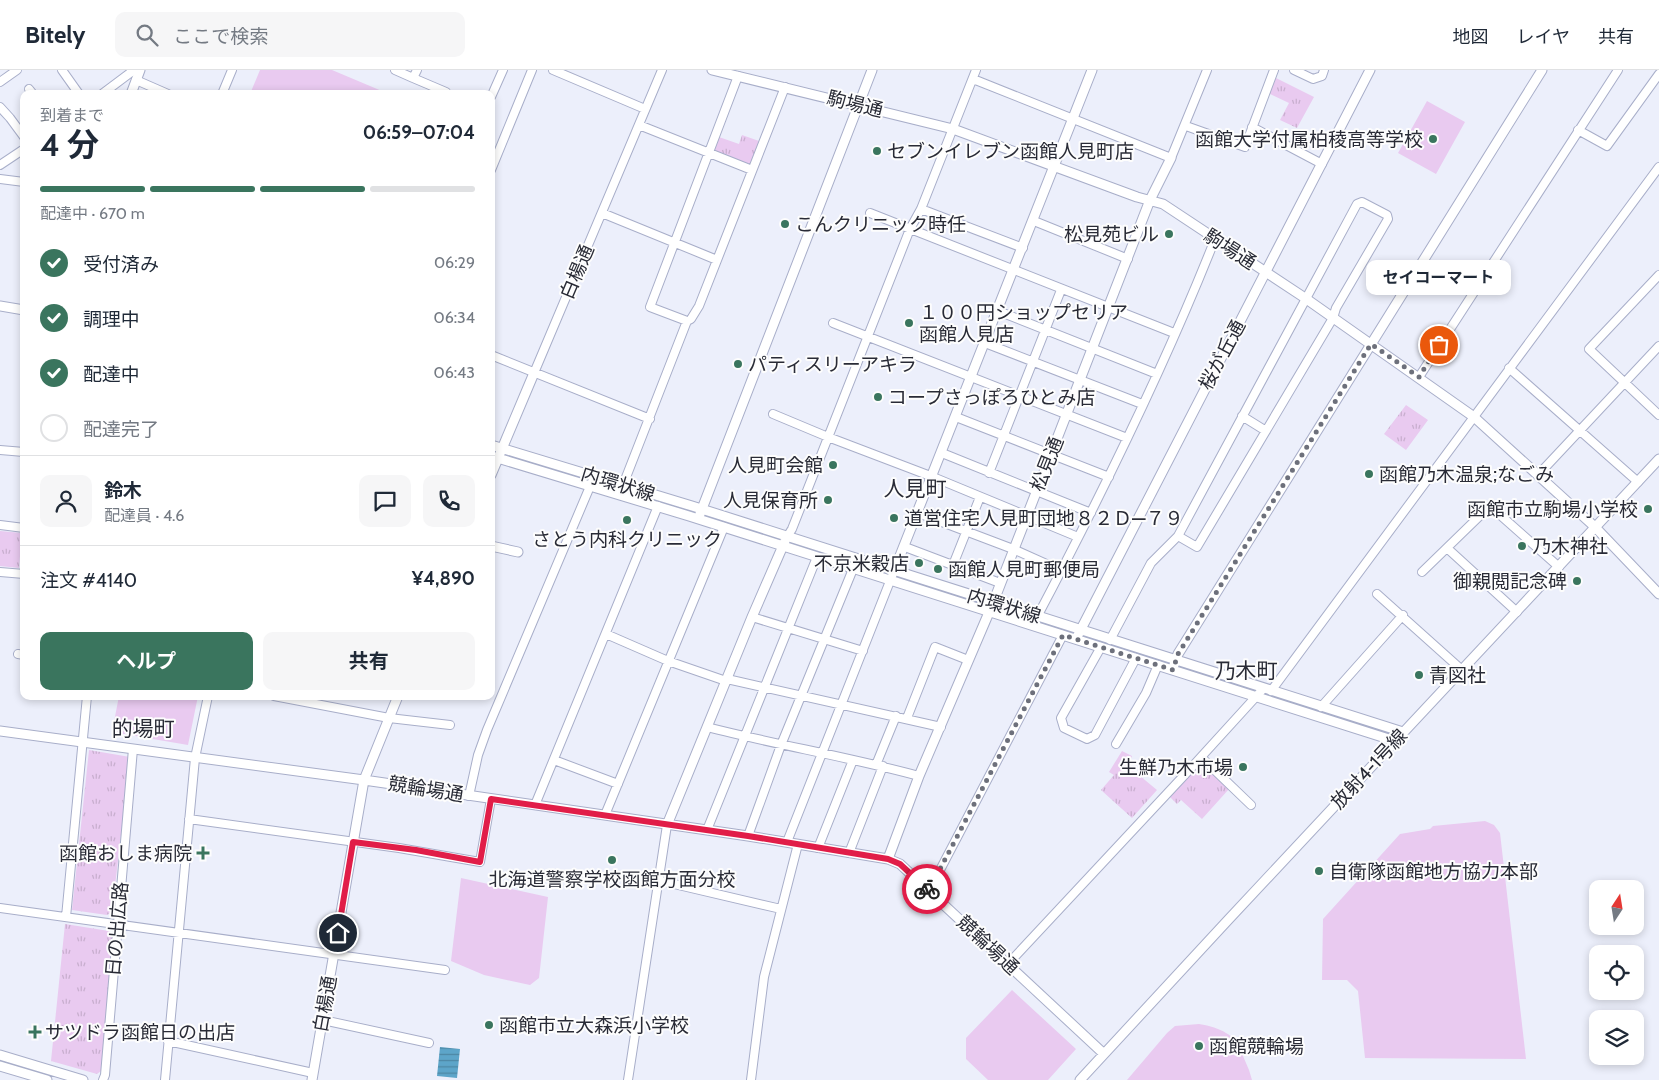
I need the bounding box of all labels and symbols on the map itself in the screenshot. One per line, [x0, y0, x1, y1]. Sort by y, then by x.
street label: 駒場通 [825, 86, 885, 122]
place label: 函館大学付属柏稜高等学校 [1195, 128, 1423, 151]
marker: 函館大学付属柏稜高等学校 [1427, 133, 1439, 145]
place label: セブンイレブン函館人見町店 [887, 140, 1134, 163]
marker: セブンイレブン函館人見町店 [871, 145, 883, 157]
place label: こんクリニック時任 [795, 213, 966, 236]
marker: こんクリニック時任 [779, 218, 791, 230]
place label: 松見苑ビル [1064, 223, 1159, 246]
street label: 駒場通 [1200, 224, 1260, 274]
marker: 松見苑ビル [1163, 228, 1175, 240]
street label: 白楊通 [555, 241, 599, 303]
callout: セイコーマート [1366, 260, 1512, 295]
place label: １００円ショップセリア 函館人見店 [919, 301, 1128, 346]
street label: 桜が丘通 [1194, 316, 1250, 394]
marker: １００円ショップセリア 函館人見店 [903, 317, 915, 329]
pin [1418, 324, 1460, 366]
place label: パティスリーアキラ [748, 353, 917, 376]
marker: パティスリーアキラ [732, 358, 744, 370]
place label: コープさっぽろひとみ店 [888, 386, 1095, 409]
marker: コープさっぽろひとみ店 [872, 391, 884, 403]
street label: 松見通 [1026, 433, 1068, 495]
place label: 人見町会館 [728, 454, 823, 477]
marker: 人見町会館 [827, 459, 839, 471]
street label: 内環状線 [578, 462, 658, 506]
place label: 函館乃木温泉;なごみ [1379, 463, 1554, 486]
marker: 函館乃木温泉;なごみ [1363, 468, 1375, 480]
district label: 人見町 [884, 476, 947, 501]
place label: 人見保育所 [723, 489, 818, 512]
marker: 人見保育所 [822, 494, 834, 506]
place label: 函館市立駒場小学校 [1467, 498, 1638, 521]
marker: 函館市立駒場小学校 [1642, 503, 1654, 515]
place label: 道営住宅人見町団地８２Ｄ―７９ [904, 507, 1184, 530]
marker: 道営住宅人見町団地８２Ｄ―７９ [888, 512, 900, 524]
marker: さとう内科クリニック [621, 514, 633, 526]
place label: さとう内科クリニック [532, 528, 722, 551]
place label: 乃木神社 [1532, 535, 1608, 558]
marker: 乃木神社 [1516, 540, 1528, 552]
place label: 不京米穀店 [814, 552, 909, 575]
marker: 不京米穀店 [913, 557, 925, 569]
place label: 函館人見町郵便局 [948, 558, 1100, 581]
marker: 函館人見町郵便局 [932, 563, 944, 575]
place label: 御親閲記念碑 [1453, 570, 1567, 593]
marker: 御親閲記念碑 [1571, 575, 1583, 587]
street label: 内環状線 [964, 584, 1044, 628]
district label: 乃木町 [1215, 658, 1278, 683]
place label: 青図社 [1429, 664, 1486, 687]
marker: 青図社 [1413, 669, 1425, 681]
district label: 的場町 [112, 716, 175, 741]
street label: 放射4-1号線 [1326, 724, 1412, 814]
place label: 生鮮乃木市場 [1119, 756, 1233, 779]
marker: 生鮮乃木市場 [1237, 761, 1249, 773]
street label: 競輪場通 [387, 772, 465, 806]
place label: 函館おしま病院 [59, 842, 192, 865]
marker: 函館おしま病院 [196, 846, 210, 860]
marker: 北海道警察学校函館方面分校 [606, 854, 618, 866]
place label: 自衛隊函館地方協力本部 [1329, 860, 1538, 883]
courier [902, 864, 952, 914]
marker: 自衛隊函館地方協力本部 [1313, 865, 1325, 877]
place label: 北海道警察学校函館方面分校 [488, 868, 736, 891]
north arrow [1589, 880, 1644, 935]
street label: 日の出広路 [101, 881, 133, 977]
street label: 競輪場通 [952, 911, 1024, 979]
pin [317, 912, 359, 954]
street label: 白楊通 [309, 974, 341, 1034]
place label: 函館市立大森浜小学校 [499, 1014, 689, 1037]
marker: 函館市立大森浜小学校 [483, 1019, 495, 1031]
place label: サツドラ函館日の出店 [45, 1021, 235, 1044]
marker: サツドラ函館日の出店 [29, 1026, 41, 1038]
place label: 函館競輪場 [1209, 1035, 1304, 1058]
marker: 函館競輪場 [1193, 1040, 1205, 1052]

